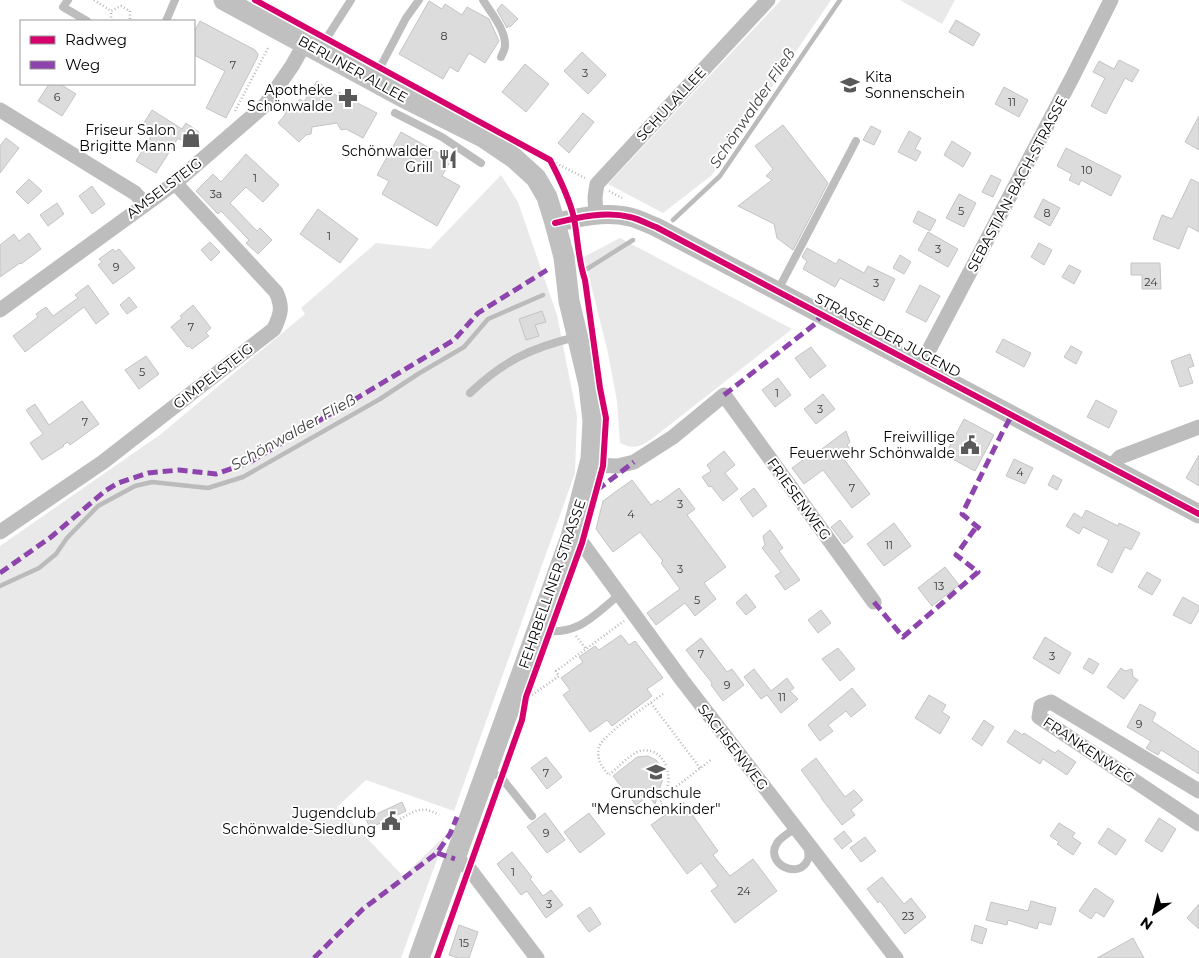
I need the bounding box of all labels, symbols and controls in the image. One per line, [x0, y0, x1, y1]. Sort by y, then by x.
legend [20, 20, 195, 85]
house number: 8 [440, 29, 448, 43]
text: Radweg [65, 30, 127, 49]
street label: BERLINER ALLEE [295, 31, 411, 107]
water label: Schönwalder Fließ [705, 45, 799, 171]
text: Weg [65, 55, 100, 74]
house number: 7 [230, 58, 236, 72]
street label: SCHULALLEE [632, 63, 710, 145]
house number: 3 [582, 66, 588, 80]
place label: Kita Sonnenschein [865, 68, 965, 102]
school or university icon: Kita Sonnenschein [839, 74, 861, 96]
place label: Apotheke Schönwalde [247, 81, 333, 115]
pharmacy icon: Apotheke Schönwalde [337, 87, 359, 109]
house number: 6 [54, 90, 61, 104]
street label: SEBASTIAN-BACH-STRASSE [963, 93, 1071, 275]
house number: 11 [1008, 95, 1016, 109]
place label: Friseur Salon Brigitte Mann [79, 121, 176, 155]
shop icon: Friseur Salon Brigitte Mann [180, 127, 202, 149]
place label: Schönwalder Grill [341, 142, 433, 176]
restaurant icon: Schönwalder Grill [437, 148, 459, 170]
street label: AMSELSTEIG [122, 154, 206, 222]
house number: 10 [1081, 163, 1093, 177]
house number: 1 [253, 171, 257, 185]
house number: 3a [210, 187, 222, 201]
house number: 5 [958, 204, 964, 218]
house number: 8 [1043, 206, 1051, 220]
house number: 1 [327, 229, 331, 243]
house number: 3 [935, 242, 941, 256]
house number: 9 [113, 260, 120, 274]
house number: 24 [1144, 275, 1158, 289]
house number: 3 [873, 276, 879, 290]
street label: STRASSE DER JUGEND [812, 289, 964, 381]
house number: 7 [188, 320, 194, 334]
street label: GIMPELSTEIG [169, 339, 257, 413]
house number: 5 [139, 365, 145, 379]
house number: 1 [775, 386, 779, 400]
water label: Schönwalder Fließ [227, 390, 359, 474]
house number: 3 [817, 402, 823, 416]
house number: 7 [82, 415, 88, 429]
place label: Freiwillige Feuerwehr Schönwalde [789, 428, 955, 462]
public building icon: Freiwillige Feuerwehr Schönwalde [959, 434, 981, 456]
street label: FRIESENWEG [763, 454, 835, 544]
house number: 4 [1016, 465, 1024, 479]
house number: 7 [849, 481, 855, 495]
street label: FEHRBELLINER STRASSE [514, 497, 590, 671]
house number: 3 [677, 497, 683, 511]
house number: 4 [627, 507, 635, 521]
house number: 11 [885, 538, 893, 552]
house number: 3 [677, 562, 683, 576]
house number: 13 [934, 579, 944, 593]
house number: 5 [694, 593, 700, 607]
house number: 7 [698, 647, 704, 661]
house number: 3 [1049, 649, 1055, 663]
house number: 9 [724, 678, 731, 692]
house number: 11 [778, 690, 786, 704]
street label: SACHSENWEG [694, 700, 772, 794]
street label: FRANKENWEG [1040, 713, 1138, 787]
house number: 9 [1136, 717, 1143, 731]
school or university icon: Grundschule "Menschenkinder" [645, 761, 667, 783]
house number: 7 [543, 766, 549, 780]
place label: Grundschule "Menschenkinder" [592, 784, 720, 818]
place label: Jugendclub Schönwalde-Siedlung [222, 804, 376, 838]
public building icon: Jugendclub Schönwalde-Siedlung [380, 810, 402, 832]
house number: 9 [543, 826, 550, 840]
house number: 1 [511, 865, 515, 879]
house number: 24 [737, 884, 751, 898]
north arrow [1129, 888, 1179, 938]
house number: 3 [546, 897, 552, 911]
house number: 23 [902, 909, 914, 923]
text: N [1137, 913, 1156, 934]
house number: 15 [459, 936, 469, 950]

